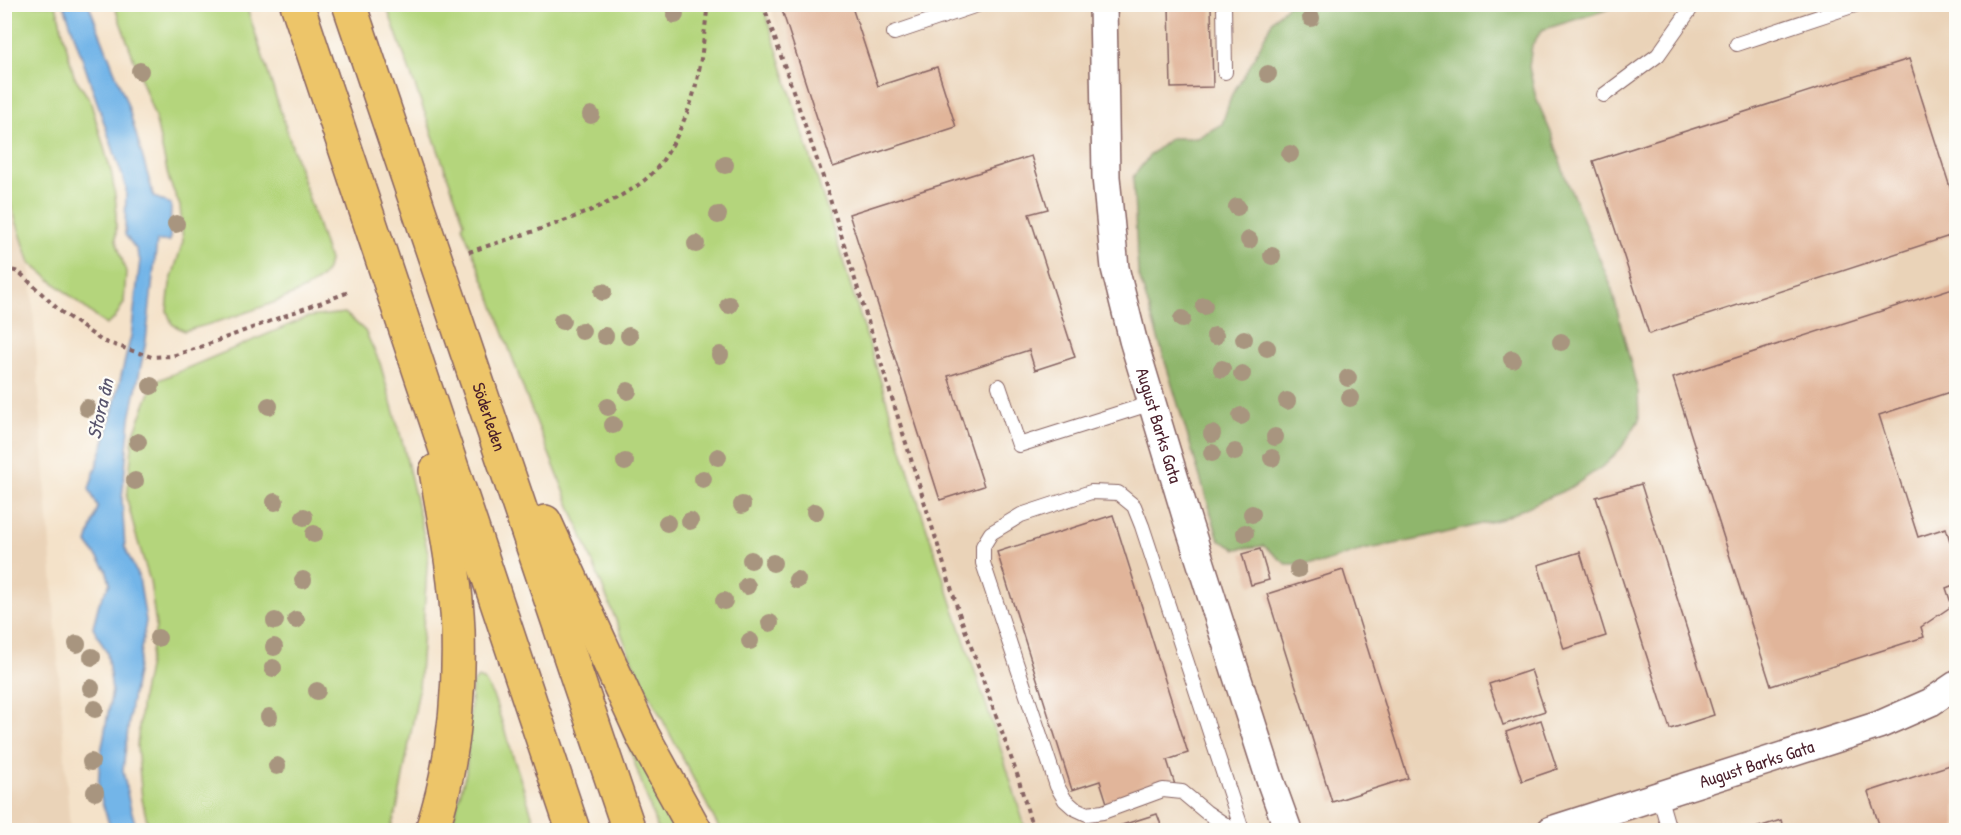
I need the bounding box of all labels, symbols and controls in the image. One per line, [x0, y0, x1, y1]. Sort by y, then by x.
street label: August Barks Gata [1130, 365, 1188, 486]
water label: Stora ån [79, 374, 120, 442]
street label: Söderleden [466, 379, 513, 454]
street label: August Barks Gata [1696, 734, 1817, 794]

